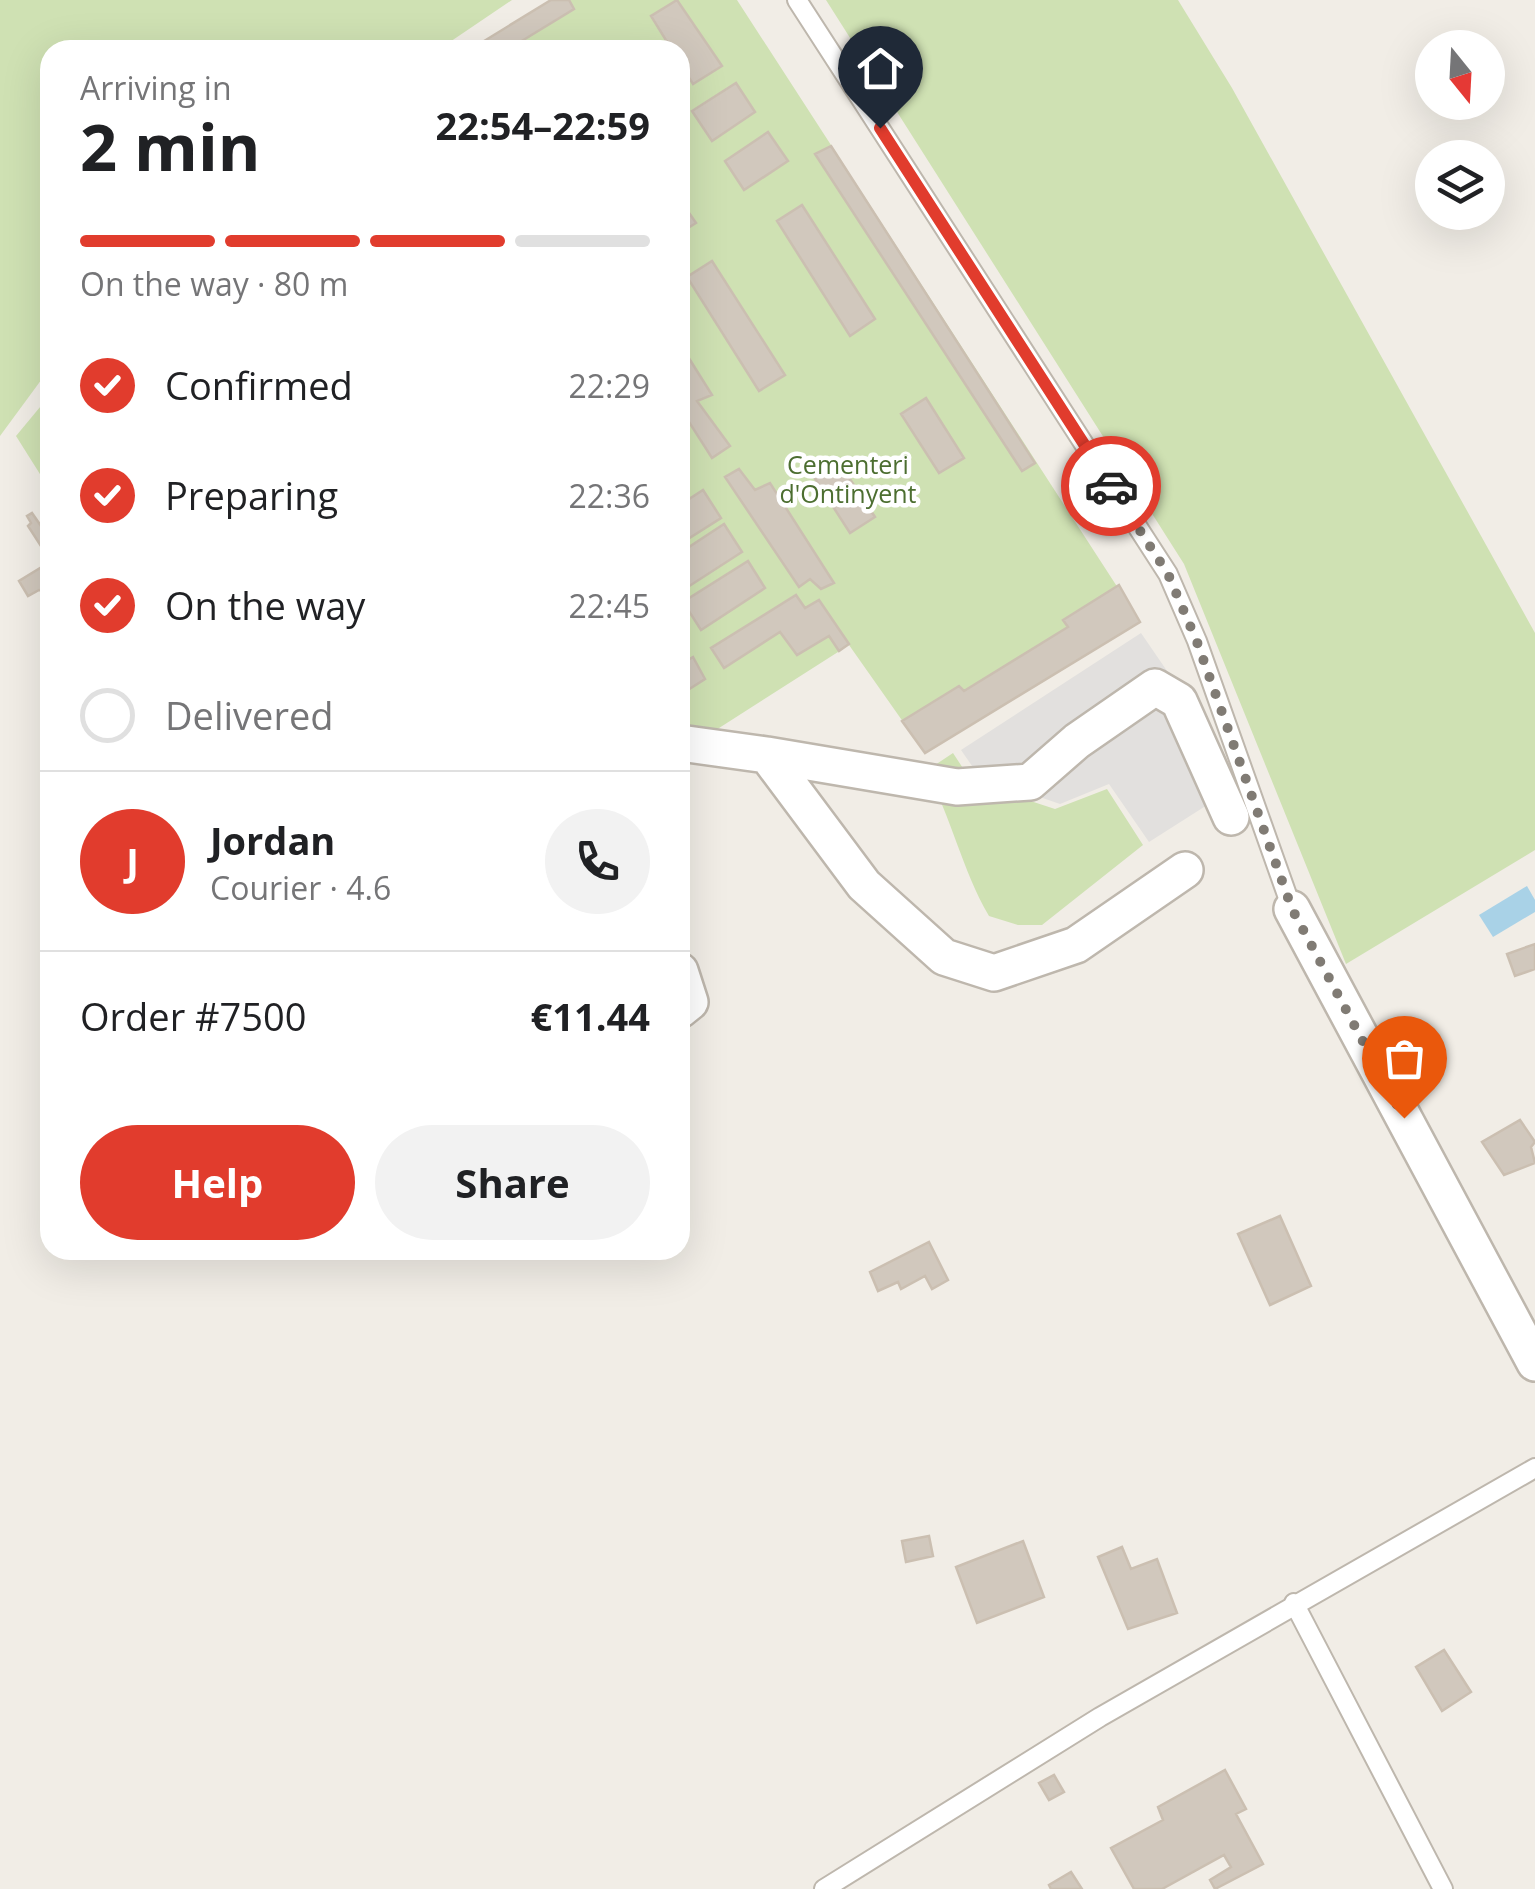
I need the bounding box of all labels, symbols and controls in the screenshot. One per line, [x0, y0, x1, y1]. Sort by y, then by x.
pin [838, 26, 923, 129]
north arrow [1415, 30, 1505, 120]
map controls [1415, 30, 1505, 230]
icon: home [853, 41, 908, 96]
text: Arriving in [80, 66, 232, 109]
text: 22:54–22:59 [436, 99, 650, 151]
text: 2 min [80, 102, 260, 190]
button: layers [1415, 140, 1505, 230]
text: On the way · 80 m [80, 262, 348, 305]
icon: check [80, 358, 135, 413]
text: Confirmed [165, 359, 353, 411]
text: 22:29 [568, 364, 650, 407]
courier [1061, 436, 1161, 536]
park label: Cementeri d'Ontinyent [780, 447, 917, 510]
icon: car [1084, 459, 1139, 514]
icon: check [80, 468, 135, 523]
text: Preparing [165, 469, 338, 521]
text: 22:36 [568, 474, 650, 517]
icon: check [80, 578, 135, 633]
text: On the way [165, 579, 365, 631]
text: 22:45 [568, 584, 650, 627]
text: Delivered [165, 689, 334, 741]
button: phone [545, 809, 650, 914]
text: Jordan [210, 814, 335, 866]
text: J [126, 835, 139, 887]
text: Courier · 4.6 [210, 866, 391, 909]
text: Order #7500 [80, 990, 307, 1042]
text: €11.44 [531, 990, 650, 1042]
pin [1362, 1016, 1447, 1119]
icon: bag [1377, 1031, 1432, 1086]
button: Help [80, 1125, 355, 1240]
button: Share [375, 1125, 650, 1240]

